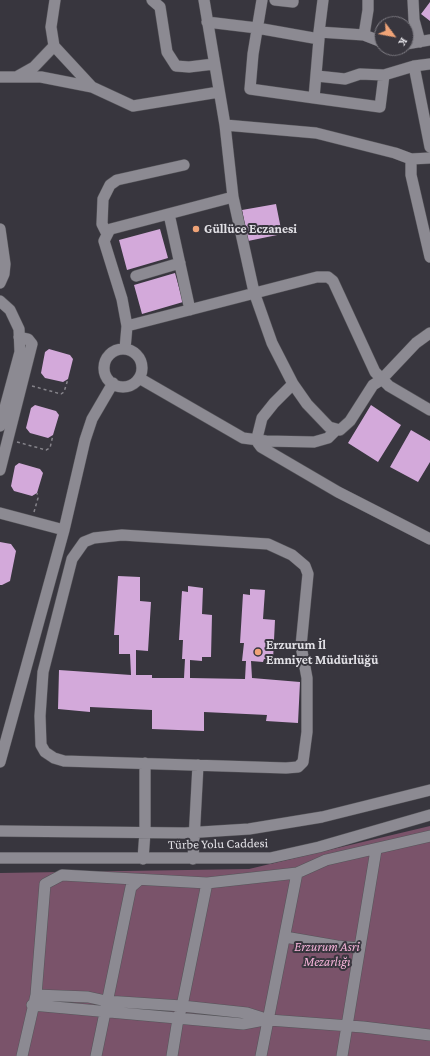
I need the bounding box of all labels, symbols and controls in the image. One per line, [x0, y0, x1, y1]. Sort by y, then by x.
north arrow [374, 16, 414, 56]
text: K [396, 36, 410, 48]
place label: Güllüce Eczanesi [204, 221, 297, 237]
marker: Güllüce Eczanesi [191, 224, 201, 234]
place label: Erzurum İl Emniyet Müdürlüğü [266, 637, 378, 668]
marker: Erzurum İl Emniyet Müdürlüğü [253, 647, 263, 657]
street label: Türbe Yolu Caddesi [168, 835, 268, 853]
park label: Erzurum Asri Mezarlığı [294, 939, 360, 970]

